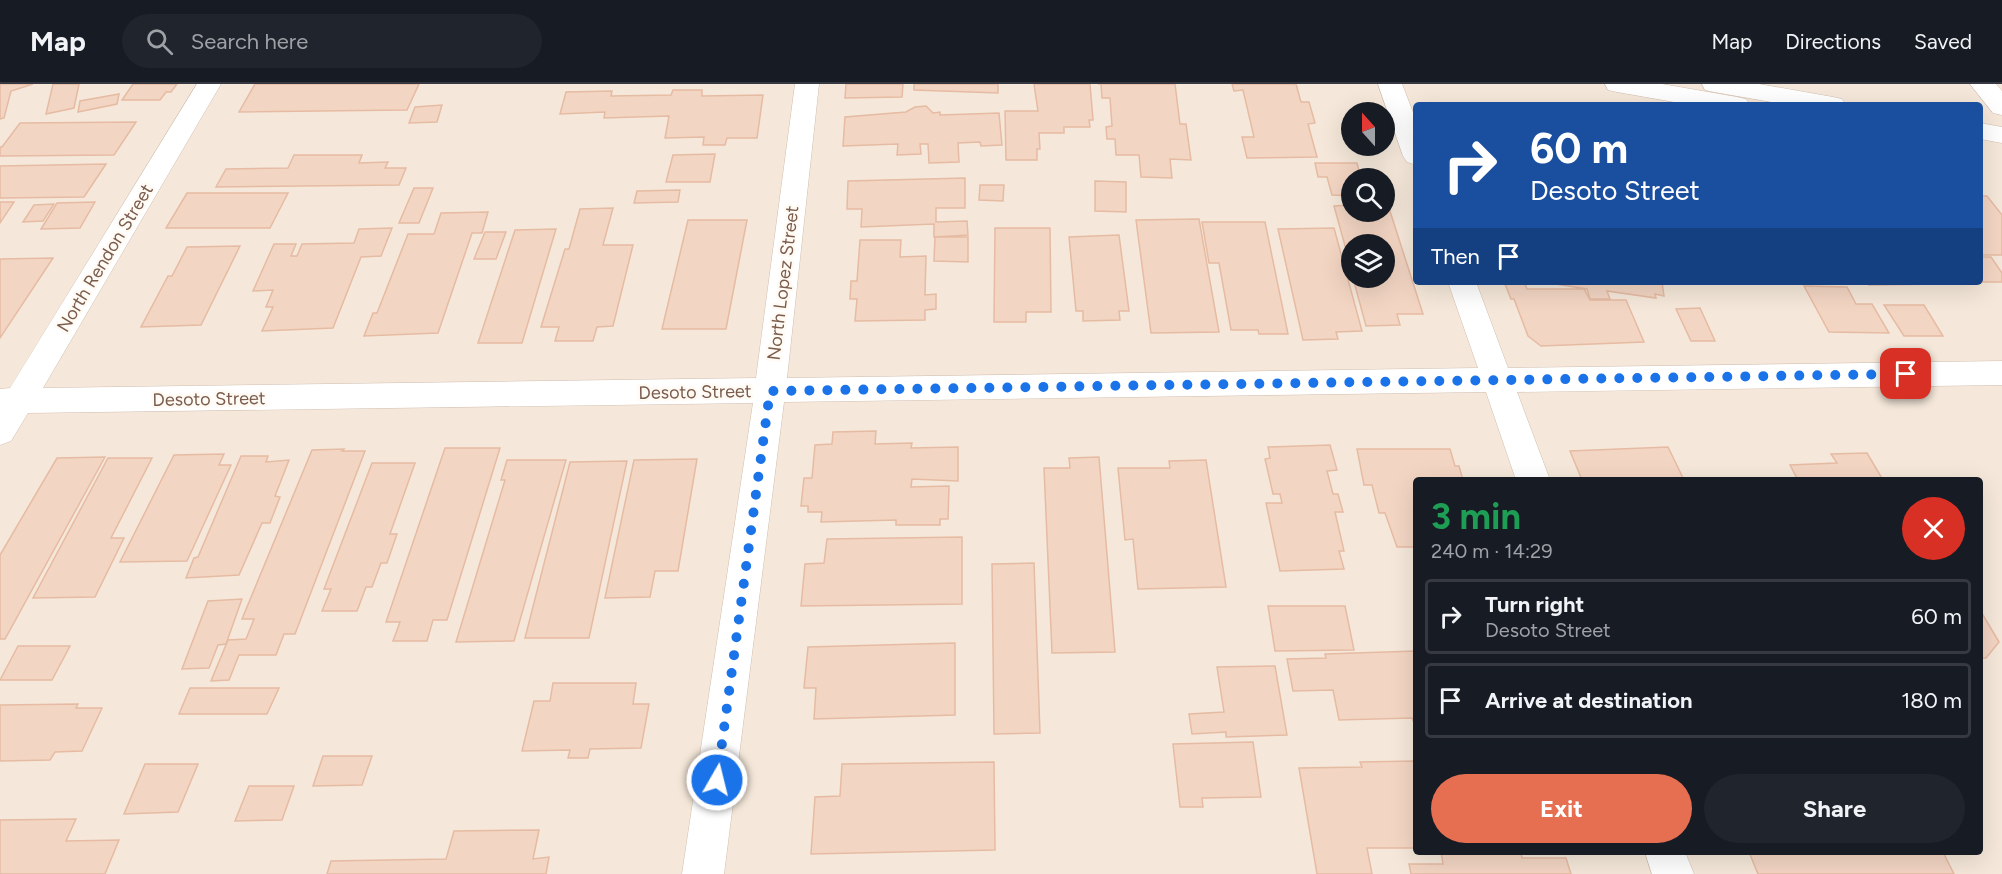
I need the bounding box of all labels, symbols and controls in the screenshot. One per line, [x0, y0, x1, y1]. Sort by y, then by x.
search box [122, 14, 542, 68]
text: Map [30, 24, 86, 58]
icon: search [143, 25, 176, 58]
text: Search here [191, 28, 308, 55]
text: Map [1711, 29, 1752, 54]
text: Directions [1785, 29, 1881, 54]
text: Saved [1914, 29, 1972, 54]
north arrow [1341, 102, 1395, 156]
map controls [1341, 102, 1395, 288]
text: 60 m [1530, 123, 1628, 174]
icon: right [1431, 126, 1509, 204]
button: search [1341, 168, 1395, 222]
text: Desoto Street [1530, 174, 1700, 207]
street label: North Rendon Street [52, 180, 158, 336]
street label: North Lopez Street [763, 204, 803, 362]
button: layers [1341, 234, 1395, 288]
icon: arrive [1492, 240, 1525, 273]
text: Then [1431, 243, 1480, 270]
pin [1880, 348, 1931, 399]
icon: arrive [1889, 357, 1922, 390]
street label: Desoto Street [638, 380, 752, 404]
street label: Desoto Street [152, 387, 266, 411]
text: 3 min [1431, 495, 1521, 538]
button: close [1902, 497, 1965, 560]
text: 240 m · 14:29 [1431, 539, 1553, 563]
text: Turn right [1485, 591, 1584, 618]
icon: right [1434, 600, 1467, 633]
text: 60 m [1911, 603, 1962, 630]
text: Desoto Street [1485, 618, 1611, 642]
icon: arrive [1434, 684, 1467, 717]
text: Arrive at destination [1485, 687, 1693, 714]
text: 180 m [1901, 687, 1962, 714]
position arrow [685, 748, 749, 812]
button: Exit [1431, 774, 1692, 843]
button: Share [1704, 774, 1965, 843]

